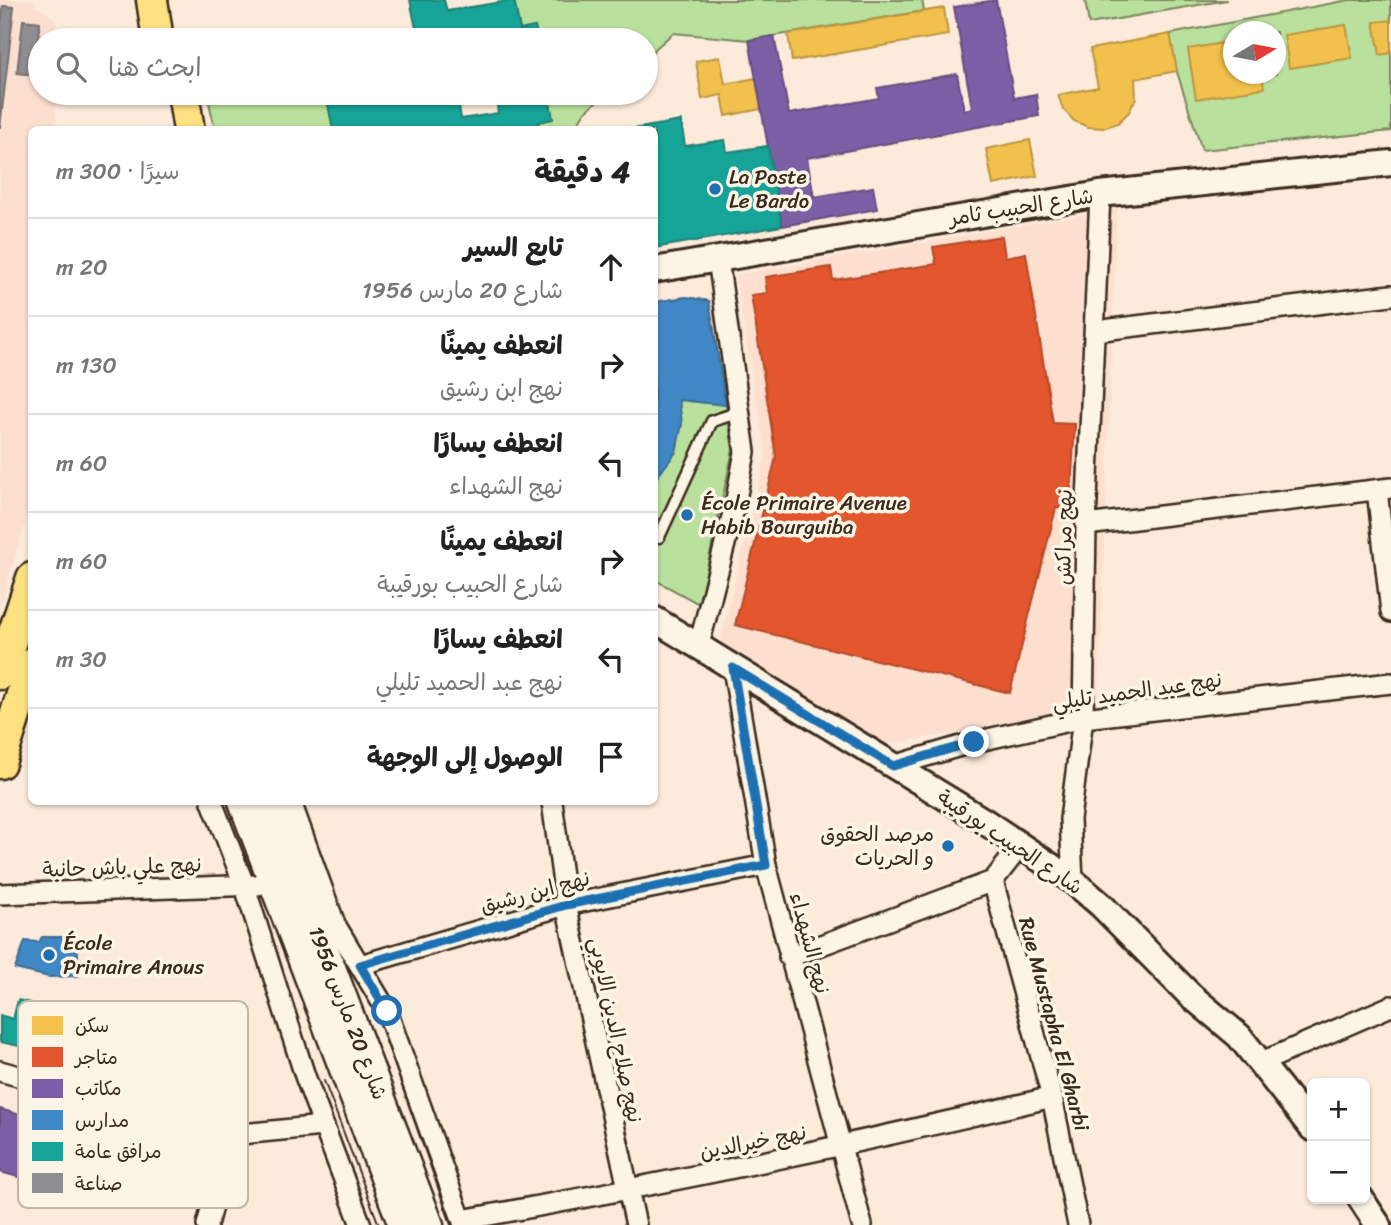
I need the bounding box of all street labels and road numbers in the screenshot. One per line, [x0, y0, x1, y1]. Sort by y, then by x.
street label: شارع الحبيب ثامر [944, 177, 1096, 238]
street label: نهج مراكش [1044, 489, 1084, 585]
street label: نهج عبد الحميد تليلي [1050, 660, 1224, 722]
street label: شارع الحبيب بورقيبة [929, 779, 1091, 905]
street label: نهج علي باش حانبة [42, 845, 202, 889]
street label: نهج ابن رشيق [476, 859, 594, 925]
street label: نهج الشهداء [778, 888, 842, 998]
street label: Rue Mustapha El Gharbi [1007, 913, 1101, 1136]
street label: شارع 20 مارس 1956 [297, 920, 399, 1106]
street label: نهج صلاح الدين الايوبي [578, 934, 654, 1126]
street label: نهج خيرالدين [696, 1113, 810, 1171]

